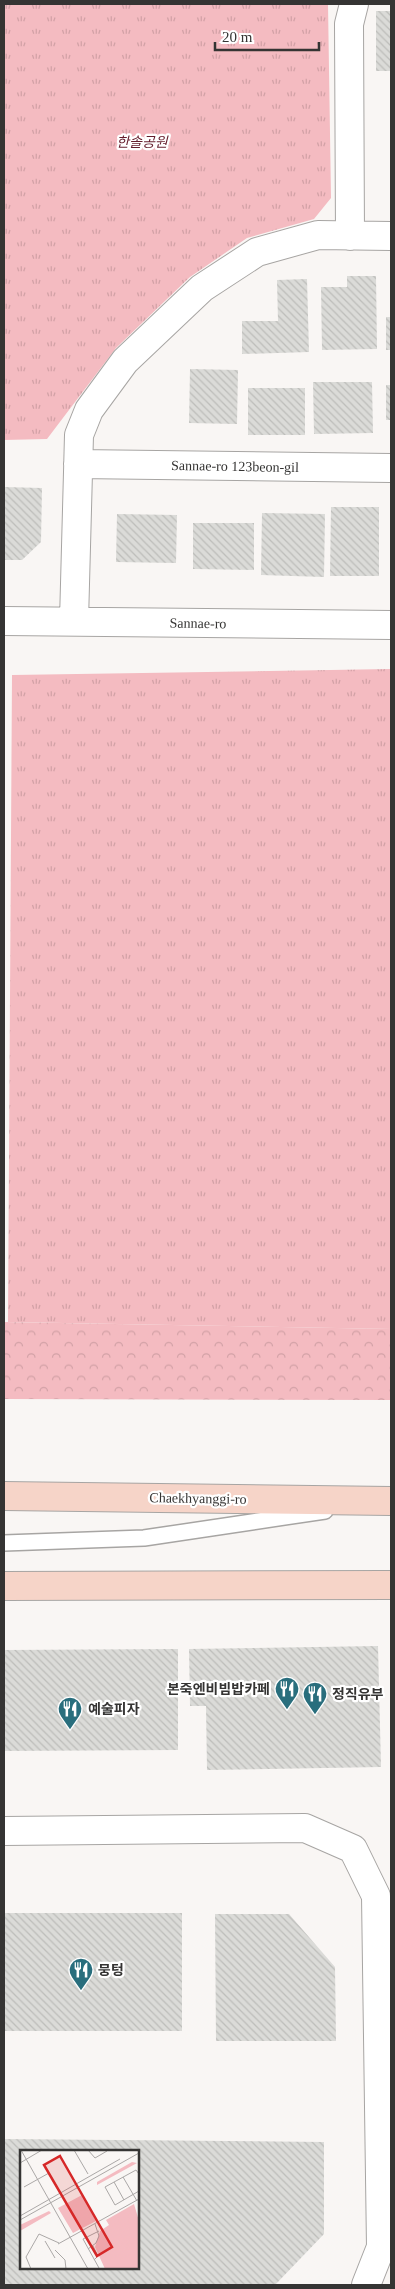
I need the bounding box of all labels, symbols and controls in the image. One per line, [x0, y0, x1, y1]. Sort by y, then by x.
scale bar [215, 20, 319, 52]
text: 20 m [222, 29, 253, 45]
park label: 한솔공원 [116, 135, 169, 150]
street label: Sannae-ro 123beon-gil [171, 458, 299, 475]
street label: Sannae-ro [169, 616, 227, 631]
street label: Chaekhyanggi-ro [149, 1490, 247, 1507]
restaurant icon: 본죽엔비빔밥카페 [274, 1676, 300, 1710]
restaurant icon: 정직유부 [302, 1681, 328, 1715]
place label: 본죽엔비빔밥카페 [167, 1682, 270, 1697]
place label: 정직유부 [332, 1687, 384, 1702]
restaurant icon: 예술피자 [57, 1696, 83, 1730]
place label: 예술피자 [88, 1702, 140, 1717]
restaurant icon: 뭉텅 [68, 1957, 94, 1991]
place label: 뭉텅 [98, 1963, 124, 1978]
inset map [20, 2150, 139, 2269]

